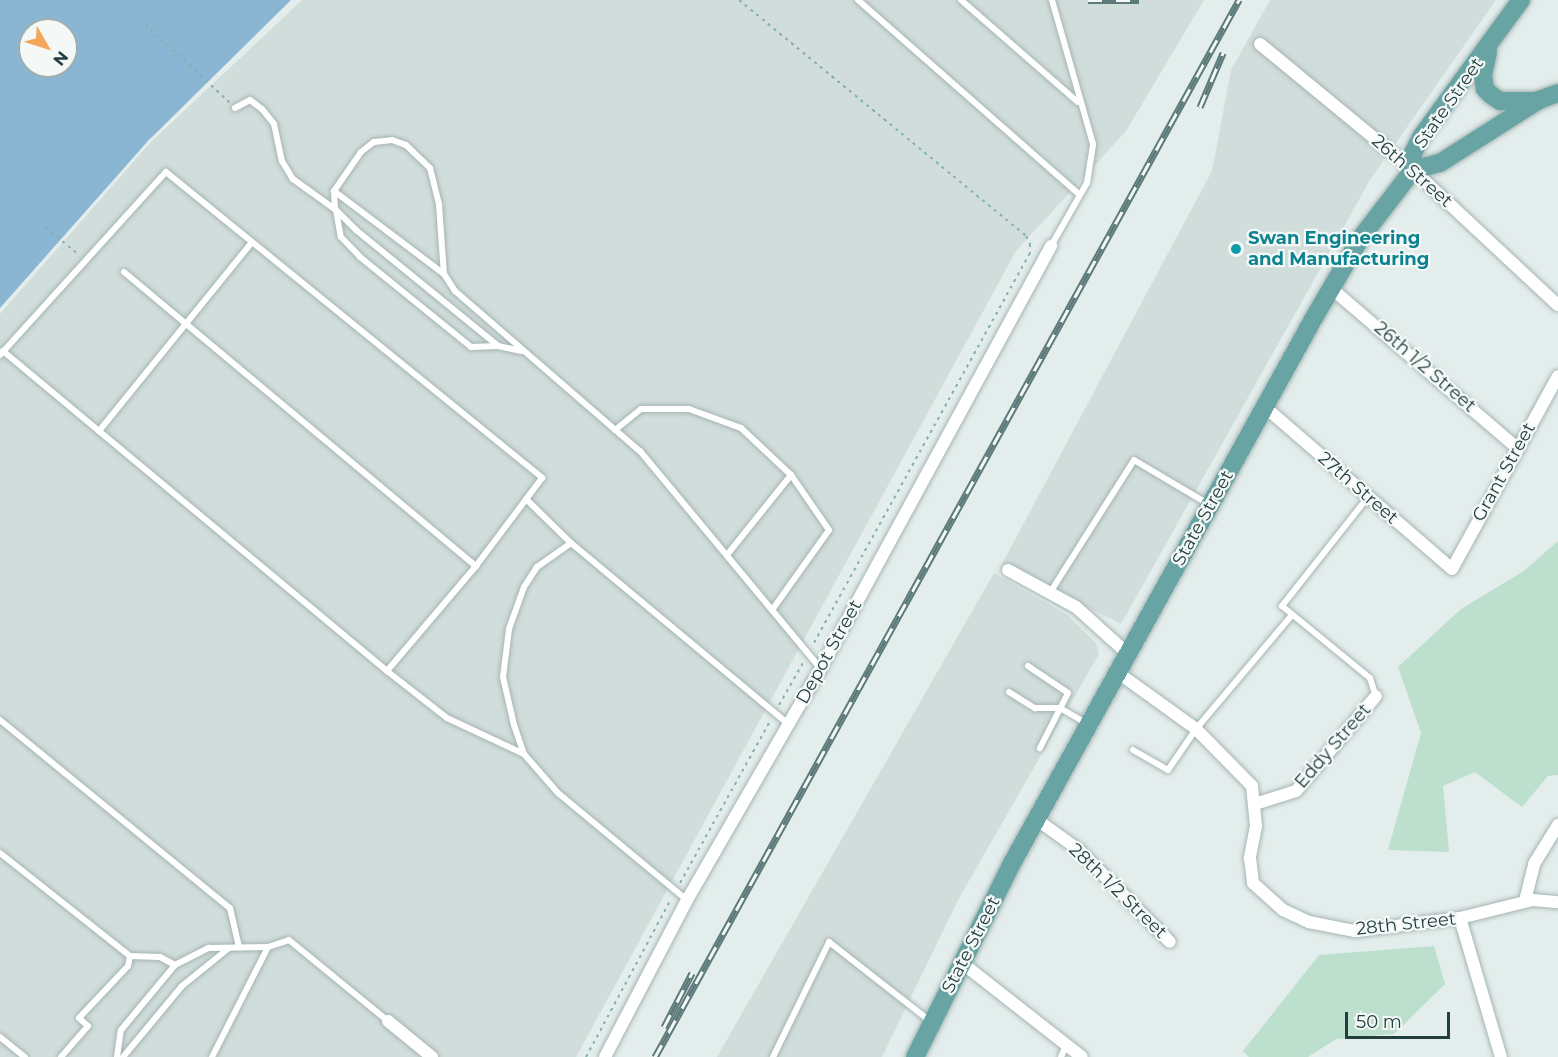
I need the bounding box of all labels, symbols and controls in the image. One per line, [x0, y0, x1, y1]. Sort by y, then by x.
north arrow [18, 18, 78, 78]
text: N [49, 47, 72, 69]
street label: State Street [1410, 54, 1488, 152]
street label: 26th Street [1367, 130, 1457, 212]
place label: Swan Engineering and Manufacturing [1248, 228, 1429, 270]
marker: Swan Engineering and Manufacturing [1229, 242, 1243, 256]
street label: 26th 1/2 Street [1370, 317, 1480, 417]
street label: Grant Street [1468, 419, 1540, 525]
street label: 27th Street [1314, 447, 1402, 529]
street label: State Street [1168, 467, 1238, 569]
street label: Depot Street [792, 596, 866, 708]
street label: Eddy Street [1290, 699, 1376, 793]
street label: 28th 1/2 Street [1065, 839, 1171, 943]
street label: State Street [937, 893, 1005, 997]
street label: 28th Street [1355, 908, 1457, 940]
scale bar [1348, 1000, 1453, 1038]
text: 50 m [1356, 1011, 1402, 1033]

